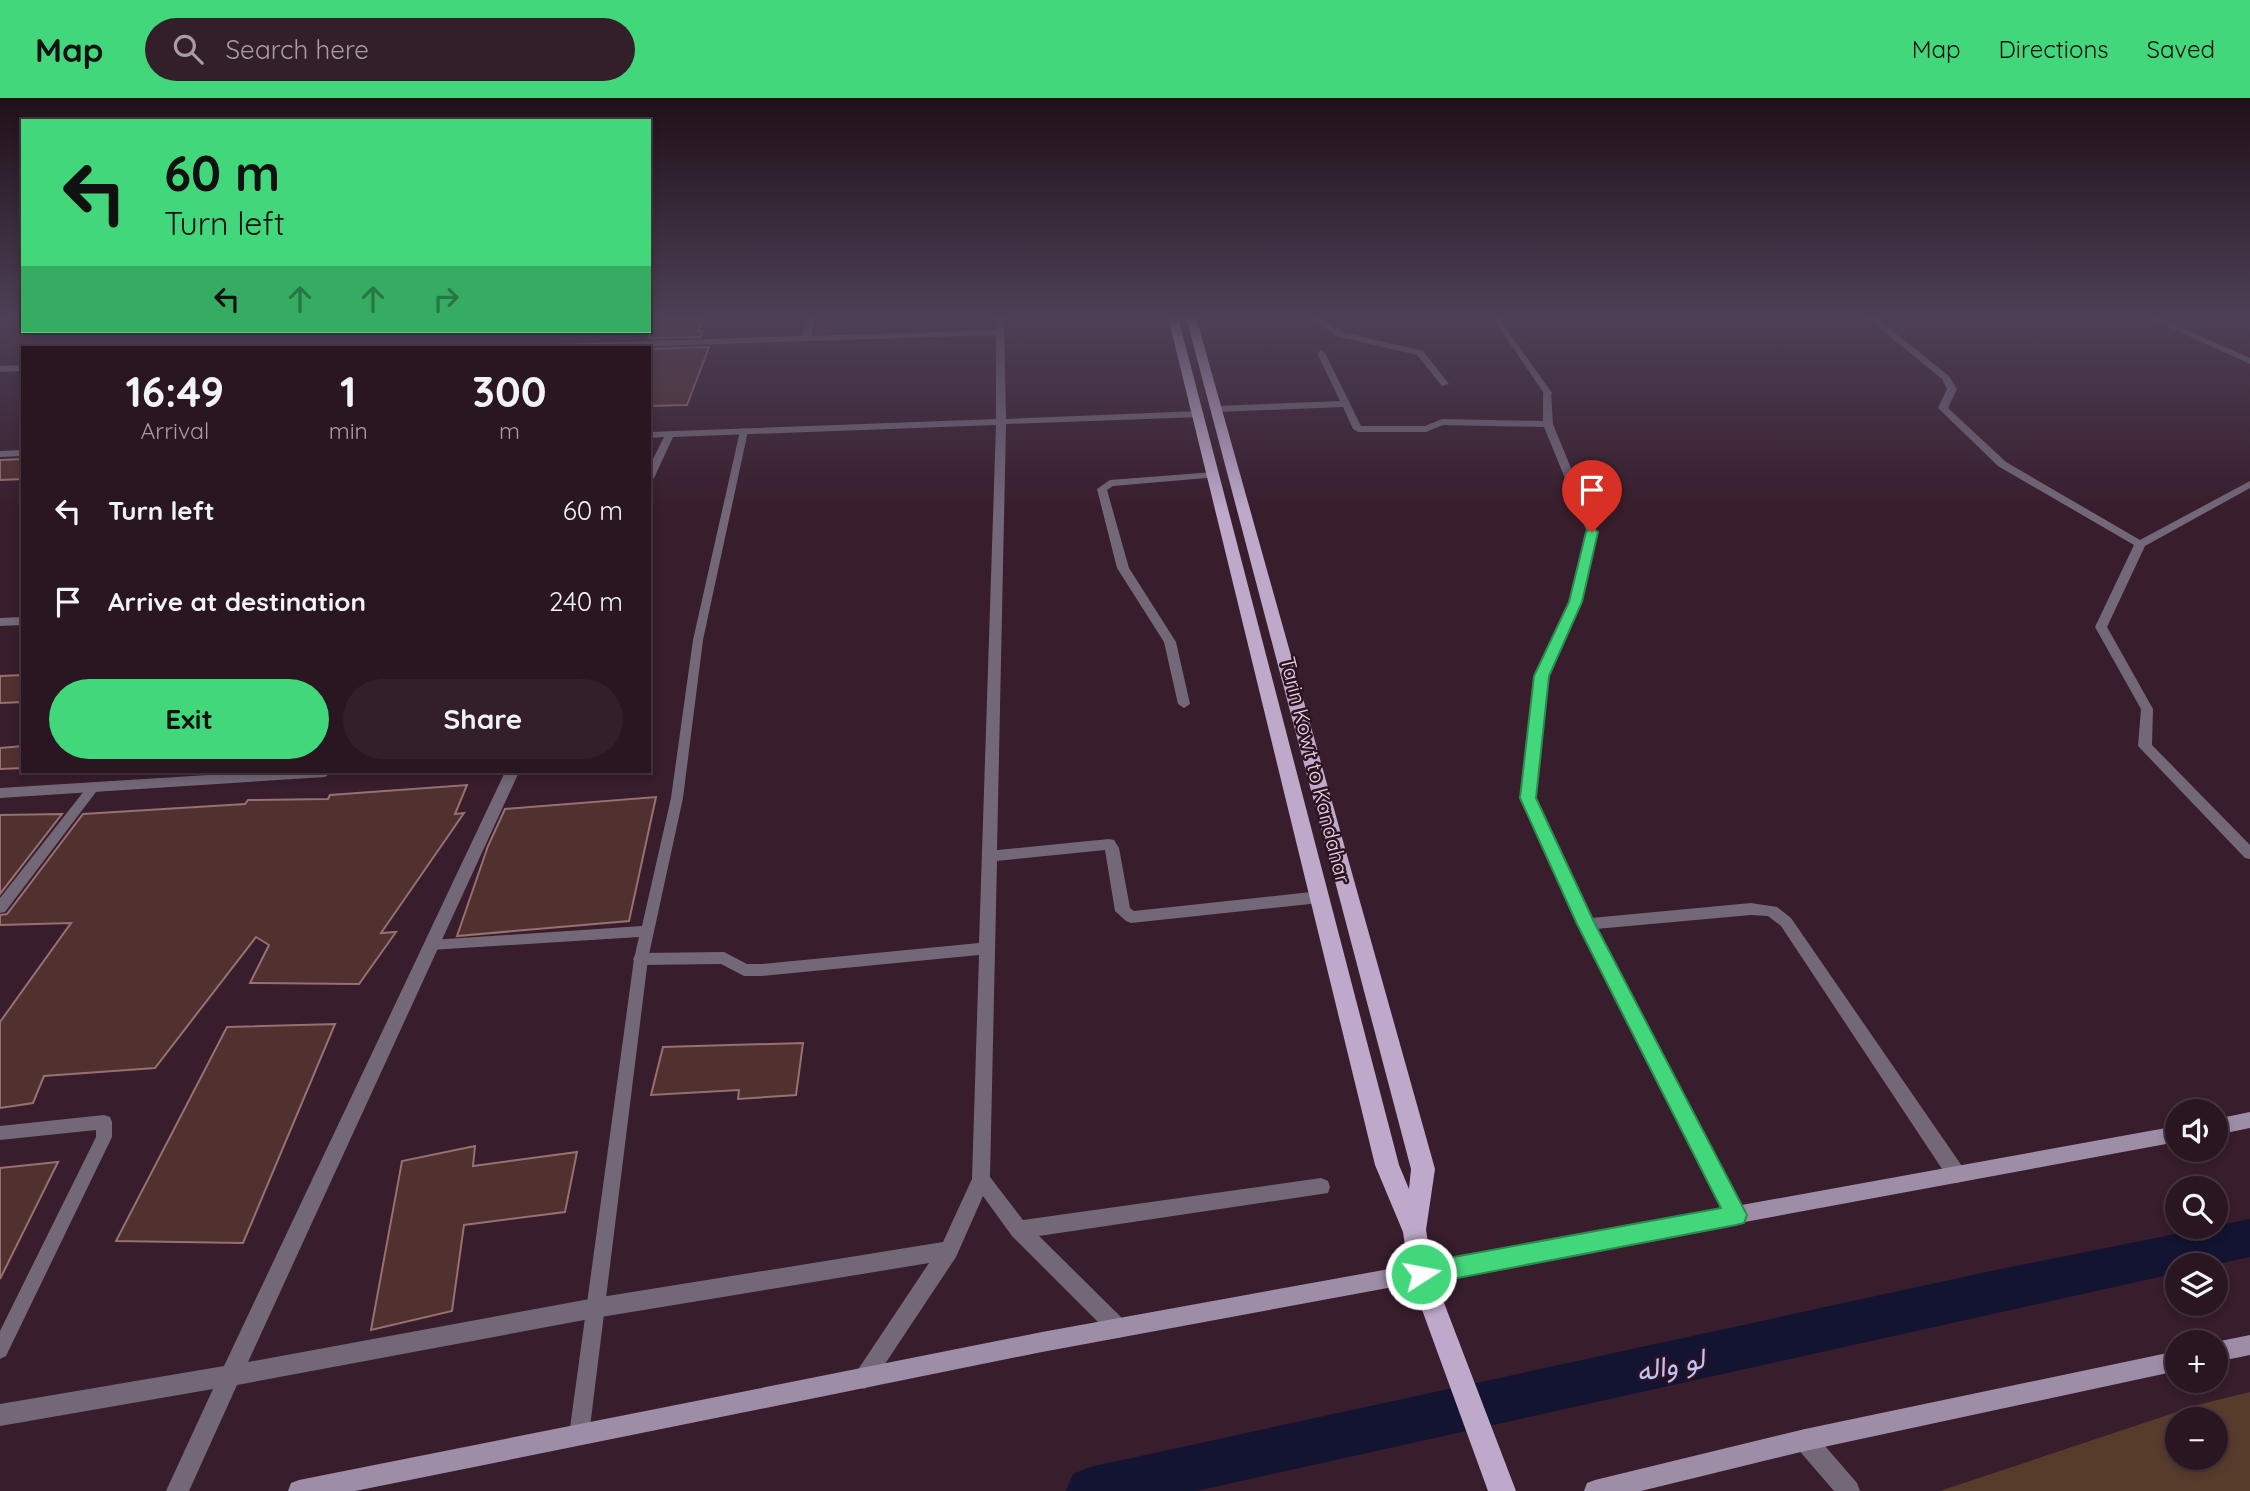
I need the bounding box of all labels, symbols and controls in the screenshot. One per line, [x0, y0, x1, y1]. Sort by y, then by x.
search box [145, 18, 635, 81]
text: Map [35, 29, 103, 70]
icon: search [169, 30, 207, 68]
text: Search here [225, 33, 369, 66]
text: Map [1912, 34, 1961, 64]
text: Directions [1999, 34, 2109, 64]
text: Saved [2147, 34, 2215, 64]
text: 60 m [164, 142, 280, 203]
icon: left [49, 147, 140, 238]
text: Turn left [164, 203, 285, 243]
icon: left [208, 280, 246, 318]
icon: ahead [281, 280, 319, 318]
icon: ahead [354, 280, 392, 318]
icon: right [427, 280, 465, 318]
text: 16:49 [125, 365, 224, 418]
text: 1 [340, 365, 356, 418]
text: 300 [472, 365, 547, 418]
text: Arrival [140, 416, 209, 445]
text: min [329, 416, 368, 445]
text: m [499, 416, 520, 445]
pin [1562, 460, 1622, 532]
icon: arrive [1573, 471, 1611, 509]
icon: left [49, 492, 87, 530]
text: Turn left [108, 494, 215, 527]
text: 60 m [563, 494, 623, 527]
icon: arrive [49, 583, 87, 621]
text: Arrive at destination [108, 585, 366, 618]
text: 240 m [549, 585, 623, 618]
street label: Tarin Kowt to Kandahar [1275, 654, 1357, 886]
button: Exit [49, 679, 329, 759]
button: Share [343, 679, 623, 759]
map controls [2165, 1099, 2228, 1470]
button: sound [2165, 1099, 2228, 1162]
button: search [2165, 1176, 2228, 1239]
position arrow [1384, 1237, 1458, 1311]
button: layers [2165, 1253, 2228, 1316]
button: + [2165, 1330, 2228, 1393]
water label: لو واله [1632, 1340, 1711, 1390]
button: − [2165, 1407, 2228, 1470]

